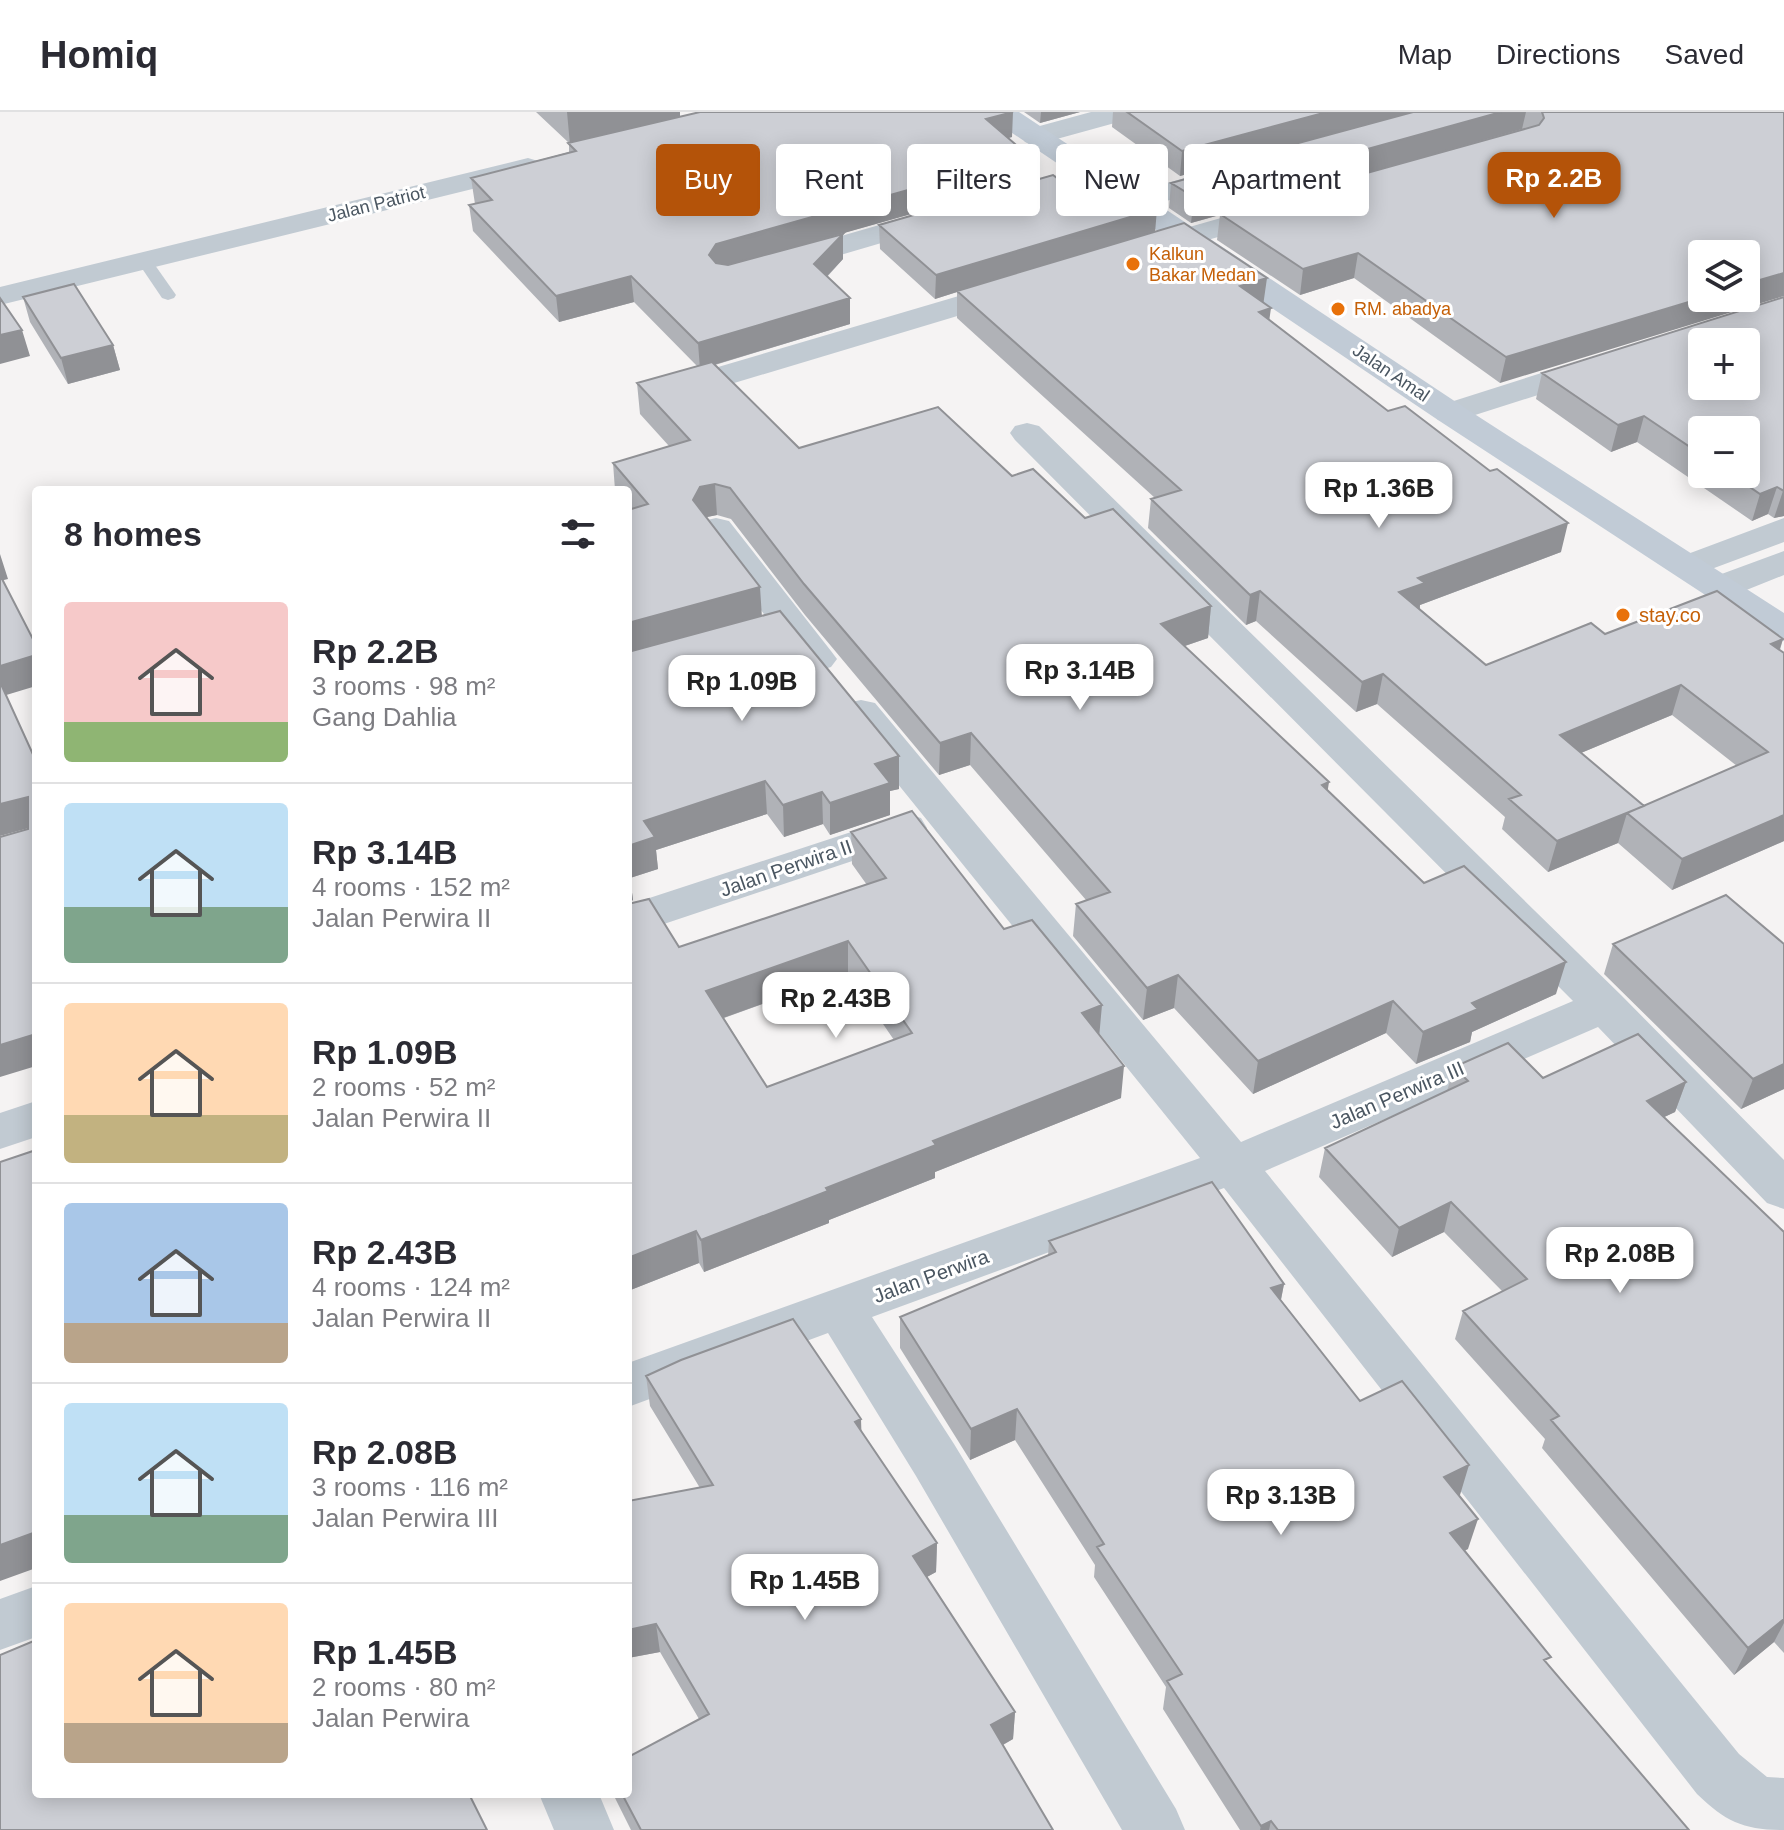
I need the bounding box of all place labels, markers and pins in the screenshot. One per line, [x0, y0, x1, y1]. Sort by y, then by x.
pin: Rp 2.2B [1480, 152, 1628, 220]
place label: Kalkun Bakar Medan [1149, 244, 1256, 285]
marker: Kalkun Bakar Medan [1124, 255, 1142, 273]
place label: RM. abadya [1354, 299, 1452, 319]
marker: RM. abadya [1329, 300, 1347, 318]
pin: Rp 1.36B [1296, 462, 1462, 530]
place label: stay.co [1639, 604, 1701, 626]
marker: stay.co [1614, 606, 1632, 624]
pin: Rp 3.14B [997, 644, 1163, 712]
pin: Rp 1.09B [659, 655, 825, 723]
pin: Rp 2.43B [753, 972, 919, 1040]
pin: Rp 2.08B [1537, 1227, 1703, 1295]
pin: Rp 3.13B [1198, 1469, 1364, 1537]
pin: Rp 1.45B [722, 1554, 888, 1622]

